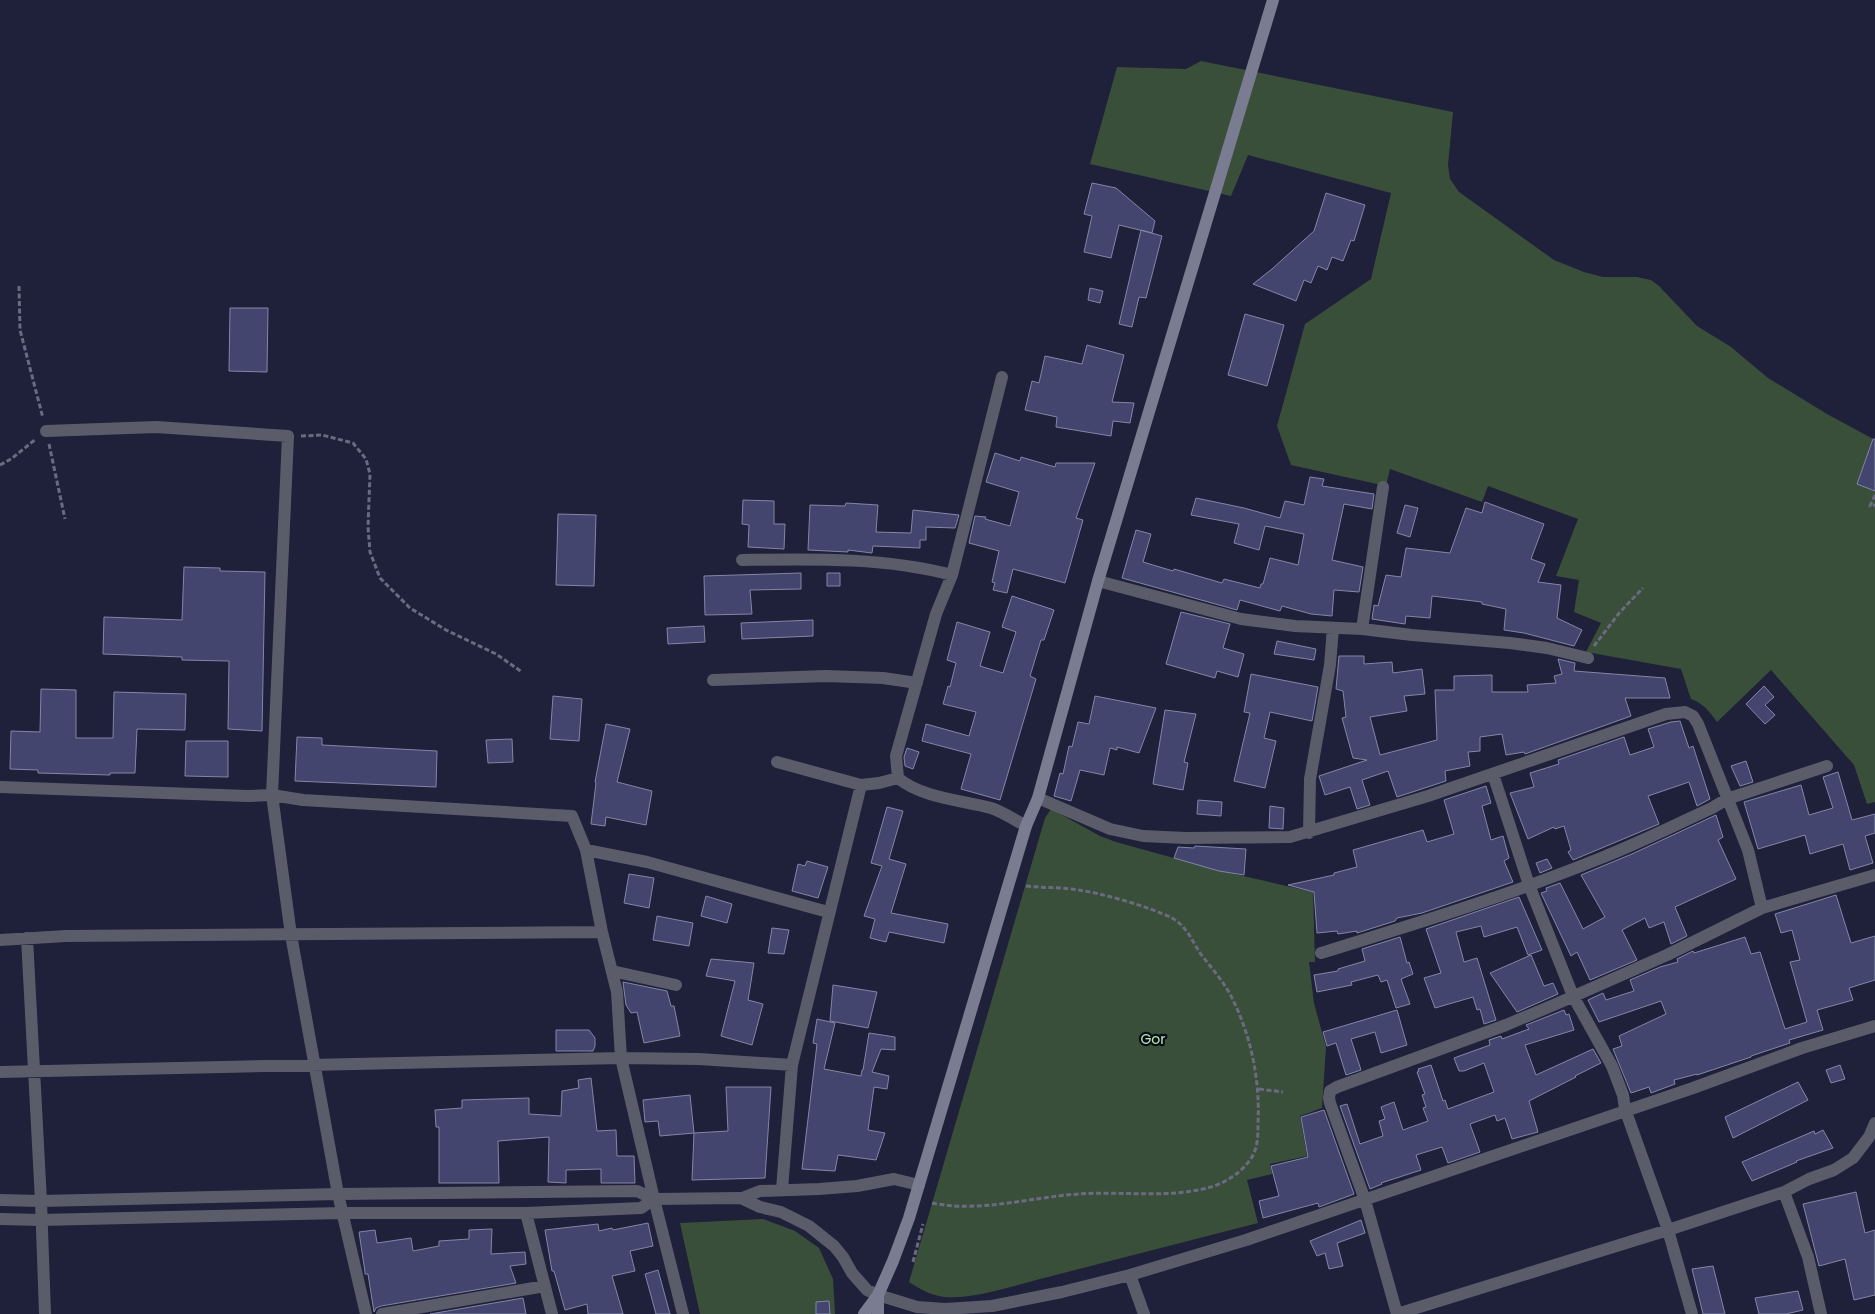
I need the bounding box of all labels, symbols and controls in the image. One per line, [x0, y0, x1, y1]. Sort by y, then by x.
park label: Gor [1140, 1029, 1166, 1049]

